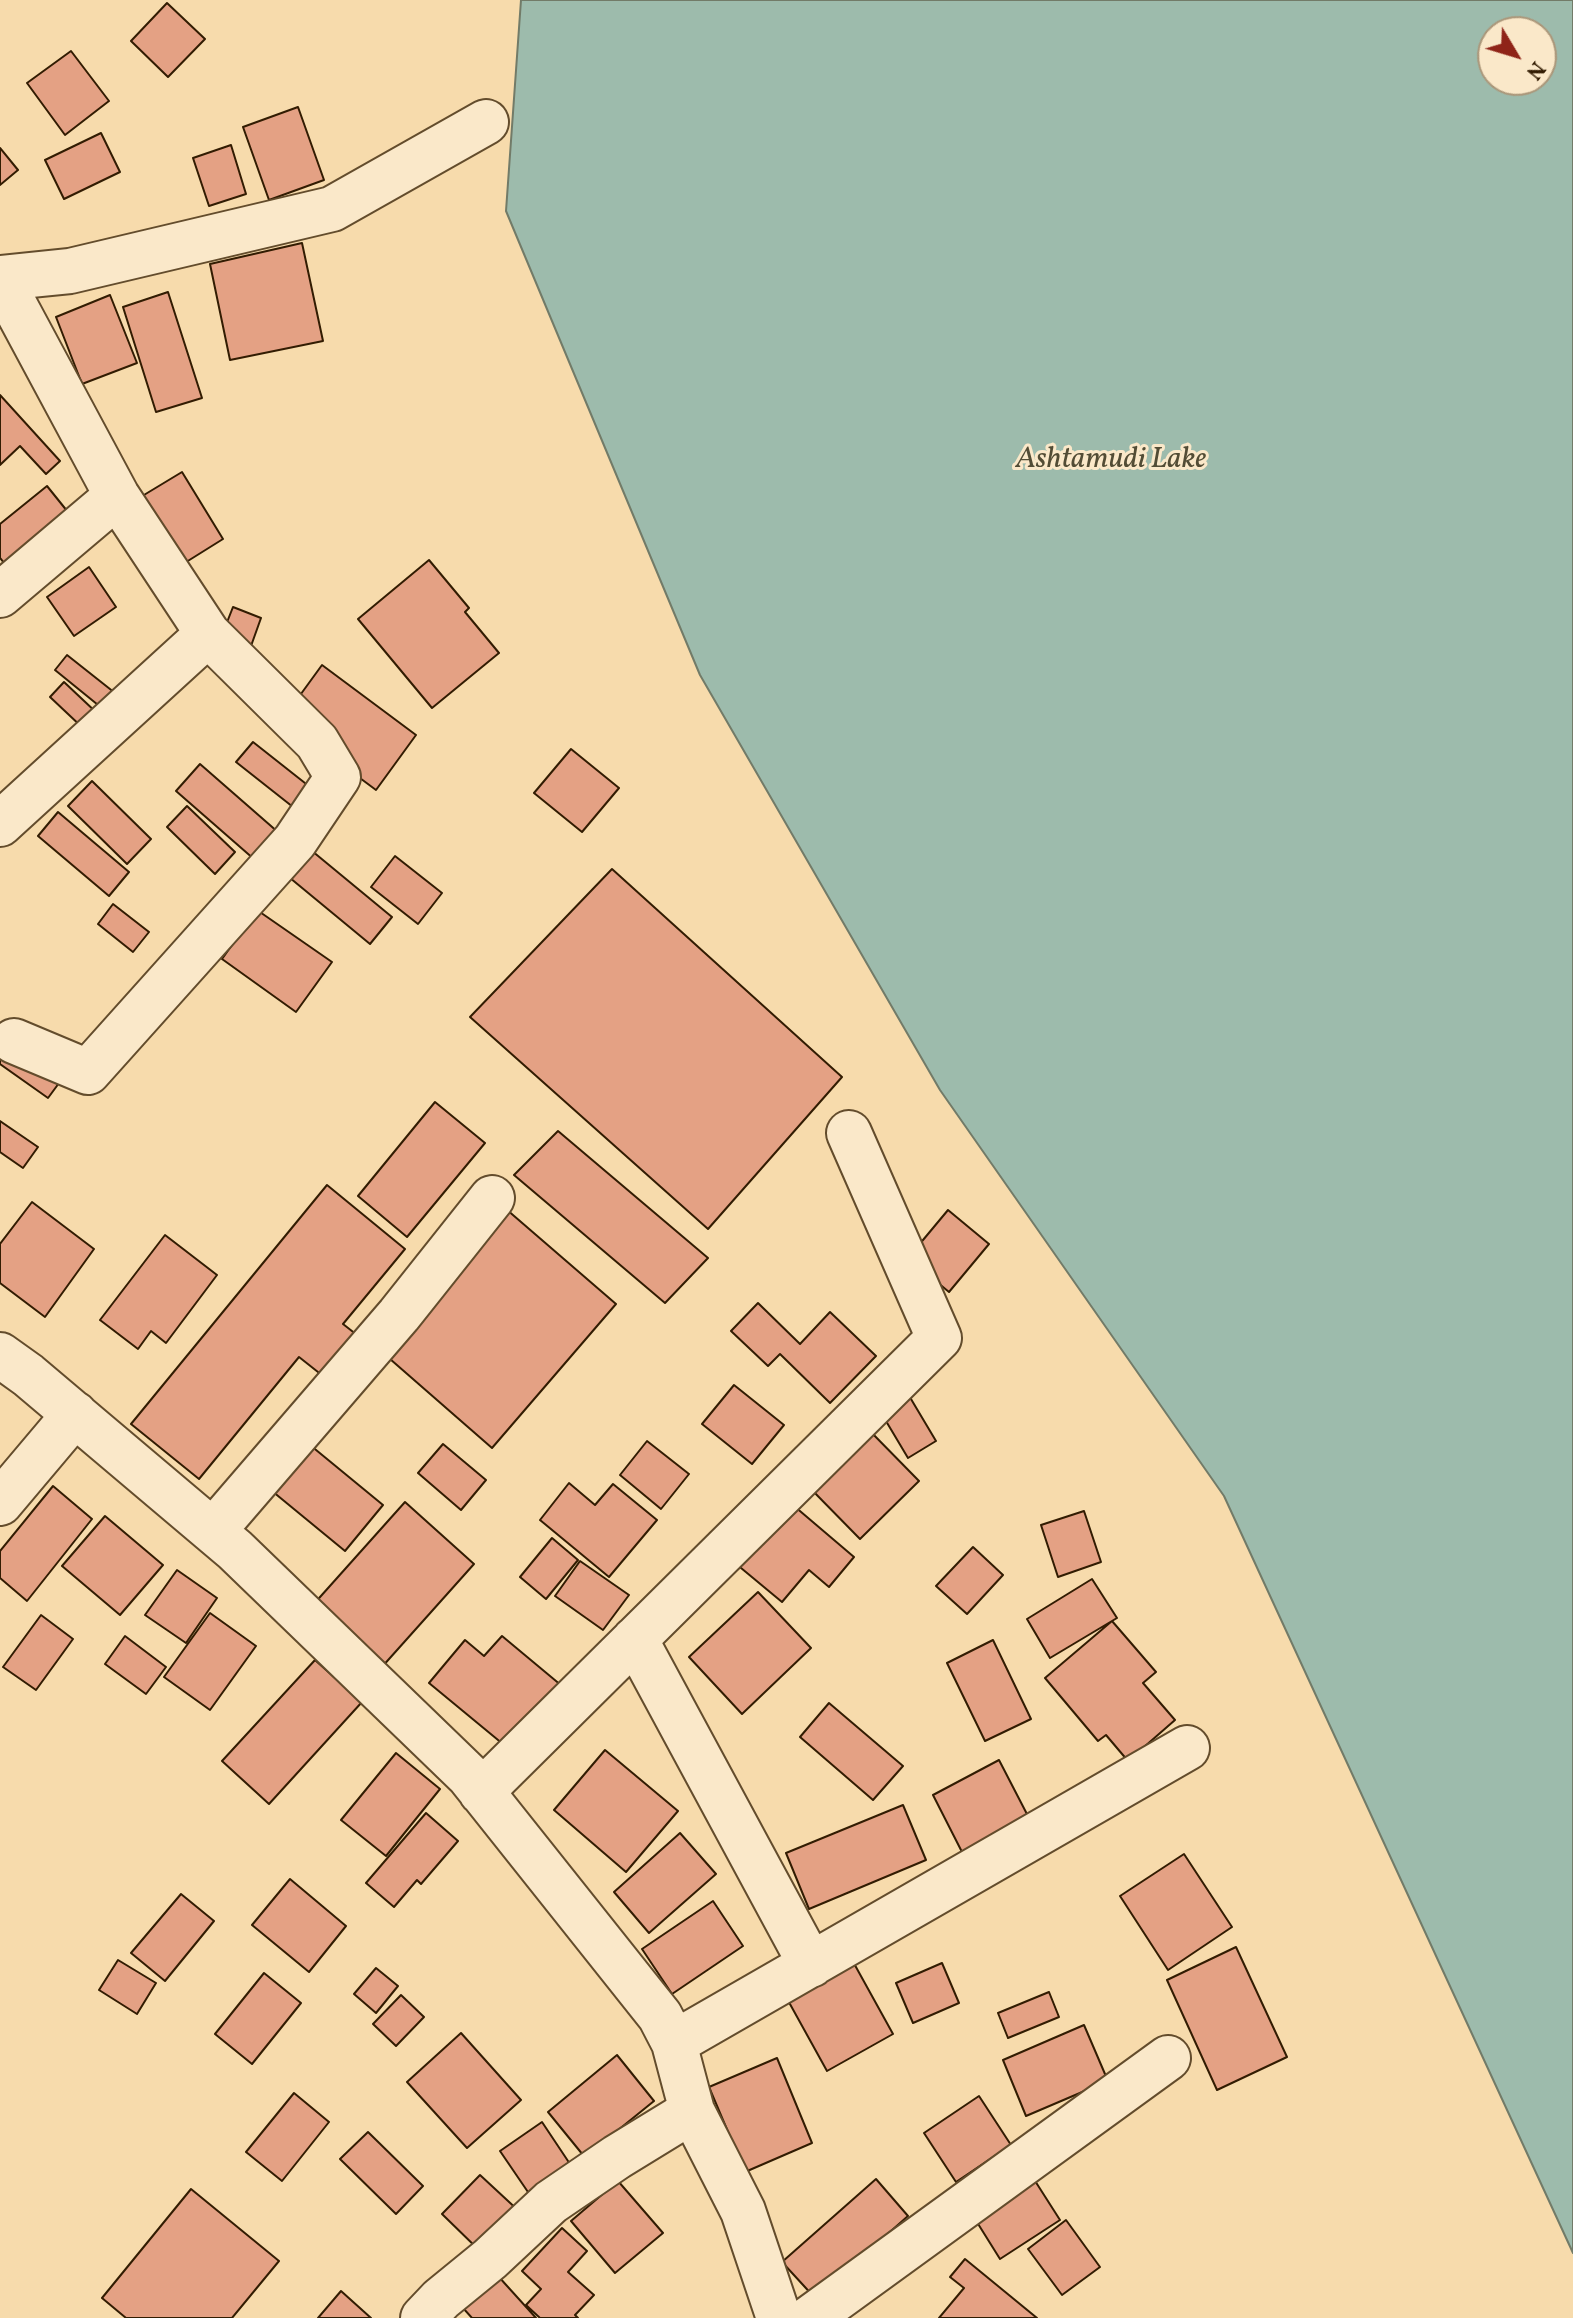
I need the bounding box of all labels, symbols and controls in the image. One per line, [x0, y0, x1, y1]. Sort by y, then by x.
north arrow [1477, 16, 1557, 96]
text: N [1518, 54, 1552, 86]
water label: Ashtamudi Lake [1016, 443, 1206, 479]

